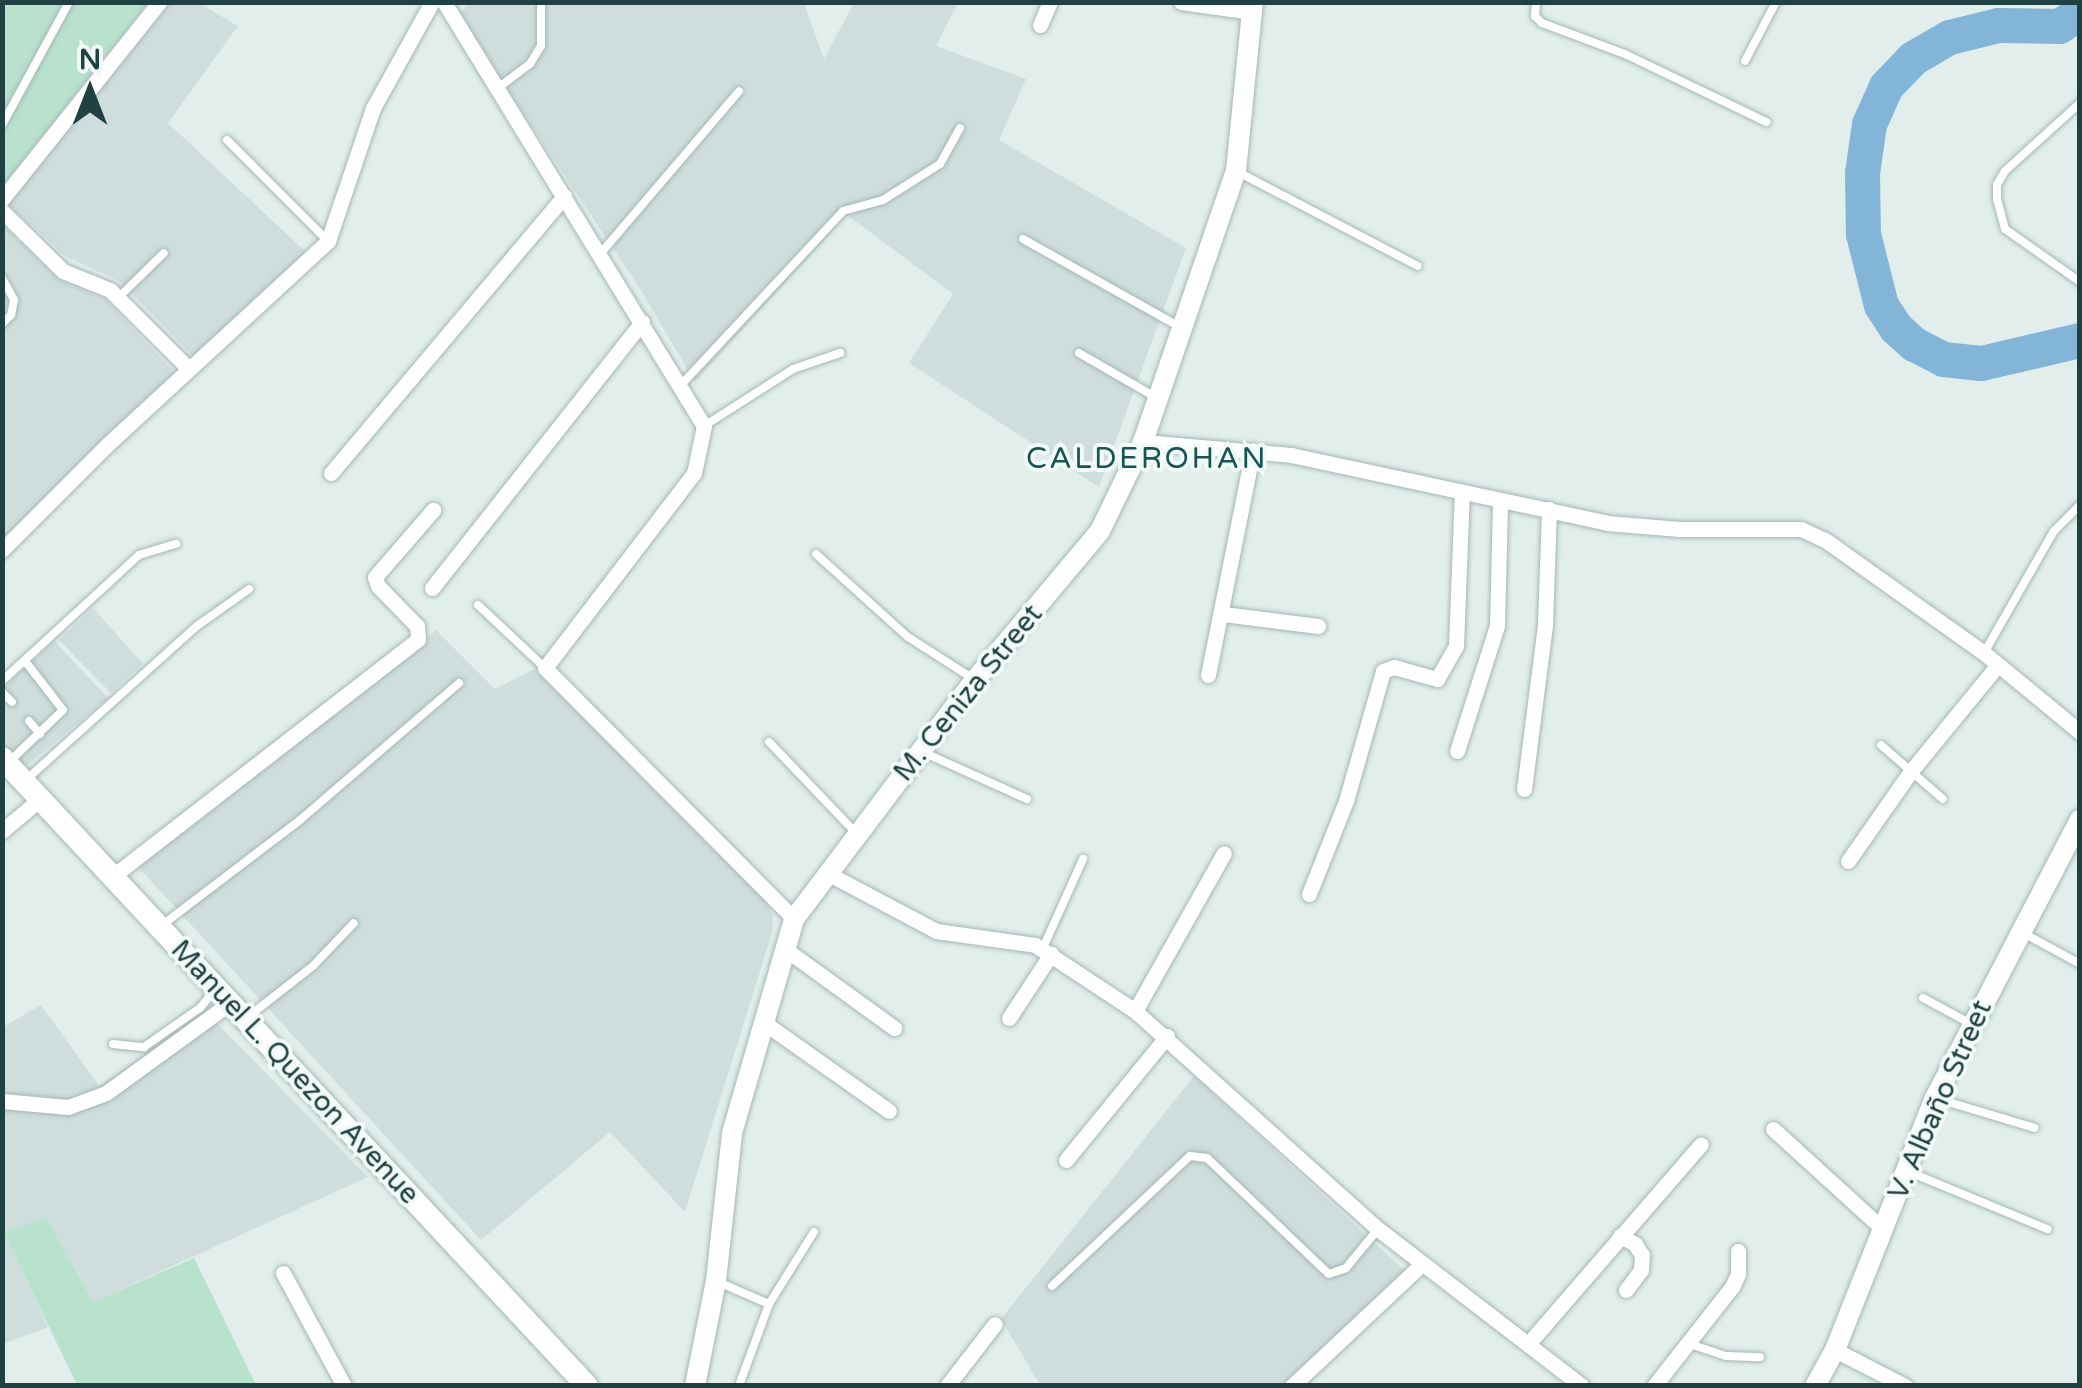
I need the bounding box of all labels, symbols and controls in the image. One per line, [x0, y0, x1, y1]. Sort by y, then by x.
north arrow [40, 40, 140, 140]
text: N [79, 43, 101, 77]
district label: CALDEROHAN [1026, 441, 1268, 477]
street label: M. Ceniza Street [887, 598, 1049, 788]
street label: Manuel L. Quezon Avenue [164, 933, 426, 1211]
street label: V. Albaño Street [1881, 995, 1999, 1205]

